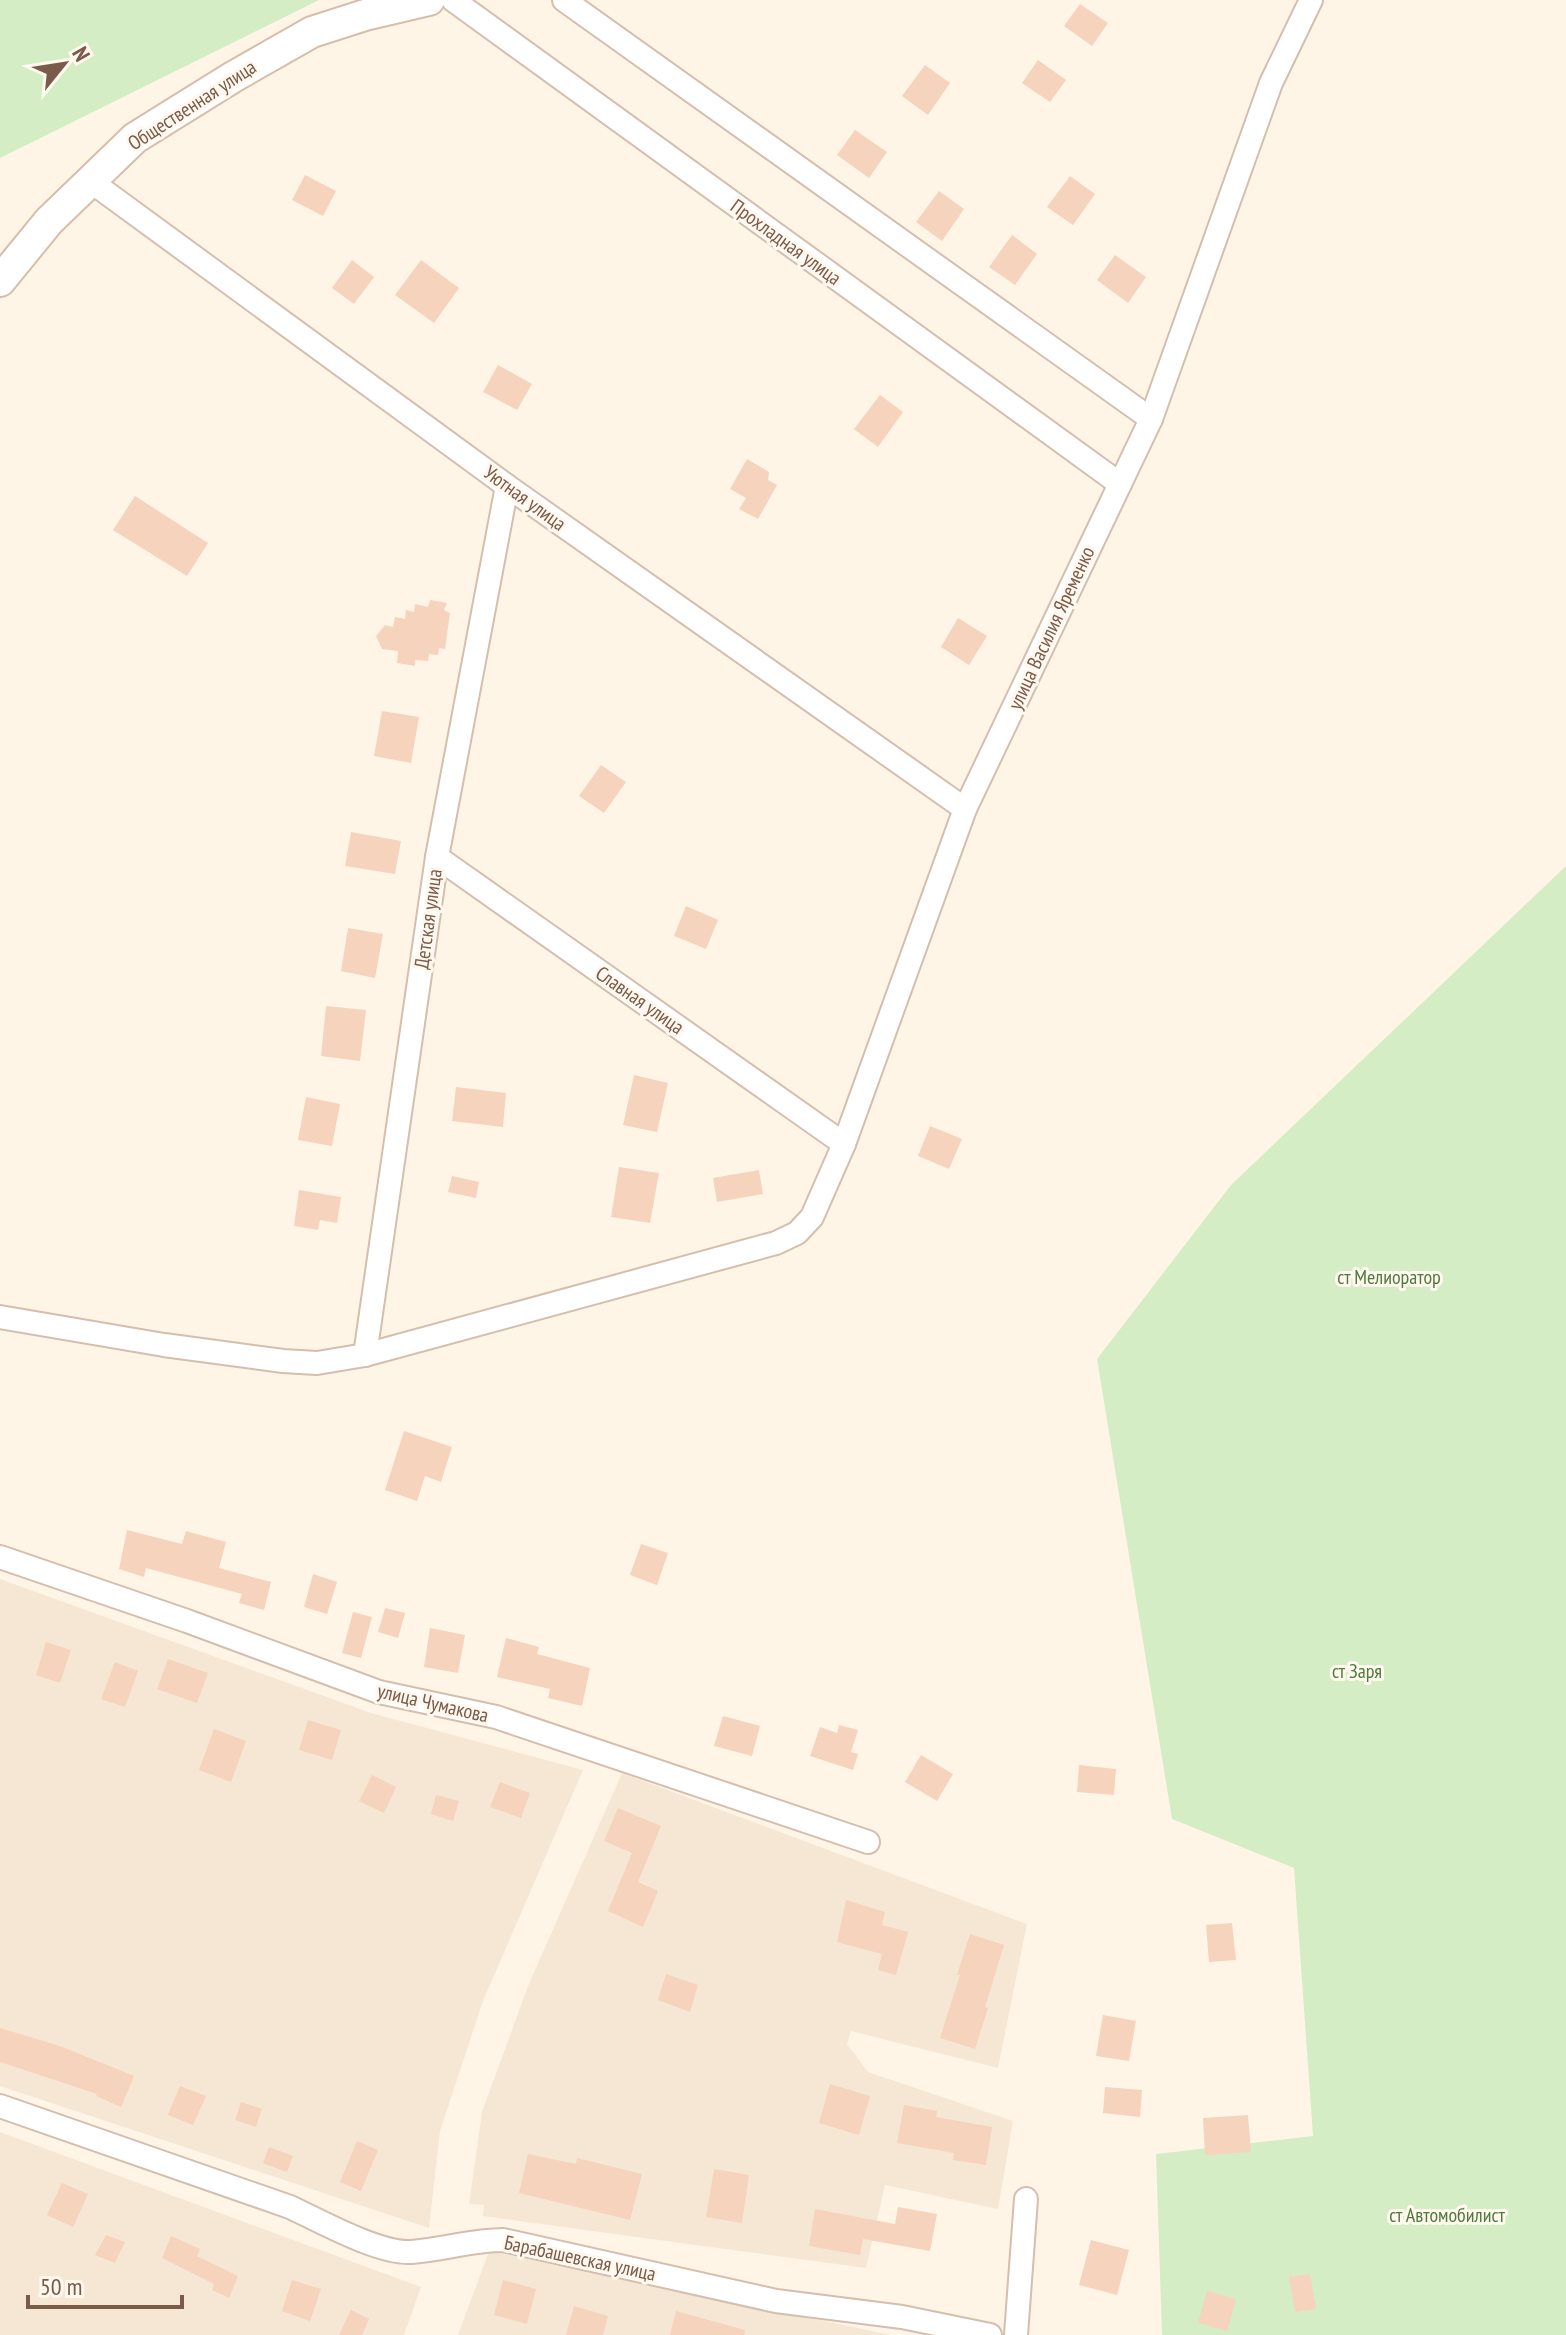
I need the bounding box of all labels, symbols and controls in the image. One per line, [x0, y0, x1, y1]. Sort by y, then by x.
north arrow [24, 24, 104, 104]
text: N [66, 42, 96, 66]
street label: Общественная улица [123, 54, 261, 156]
street label: Прохладная улица [726, 193, 846, 291]
street label: Уютная улица [479, 459, 571, 537]
street label: улица Василия Яременко [1002, 542, 1100, 714]
street label: Детская улица [408, 867, 448, 971]
street label: Славная улица [591, 960, 689, 1040]
park label: ст Мелиоратор [1337, 1264, 1441, 1290]
park label: ст Заря [1332, 1658, 1382, 1684]
street label: улица Чумакова [375, 1678, 491, 1728]
park label: ст Автомобилист [1389, 2202, 1505, 2228]
street label: Барабашевская улица [502, 2229, 658, 2287]
scale bar [28, 2259, 182, 2309]
text: 50 m [40, 2271, 82, 2302]

